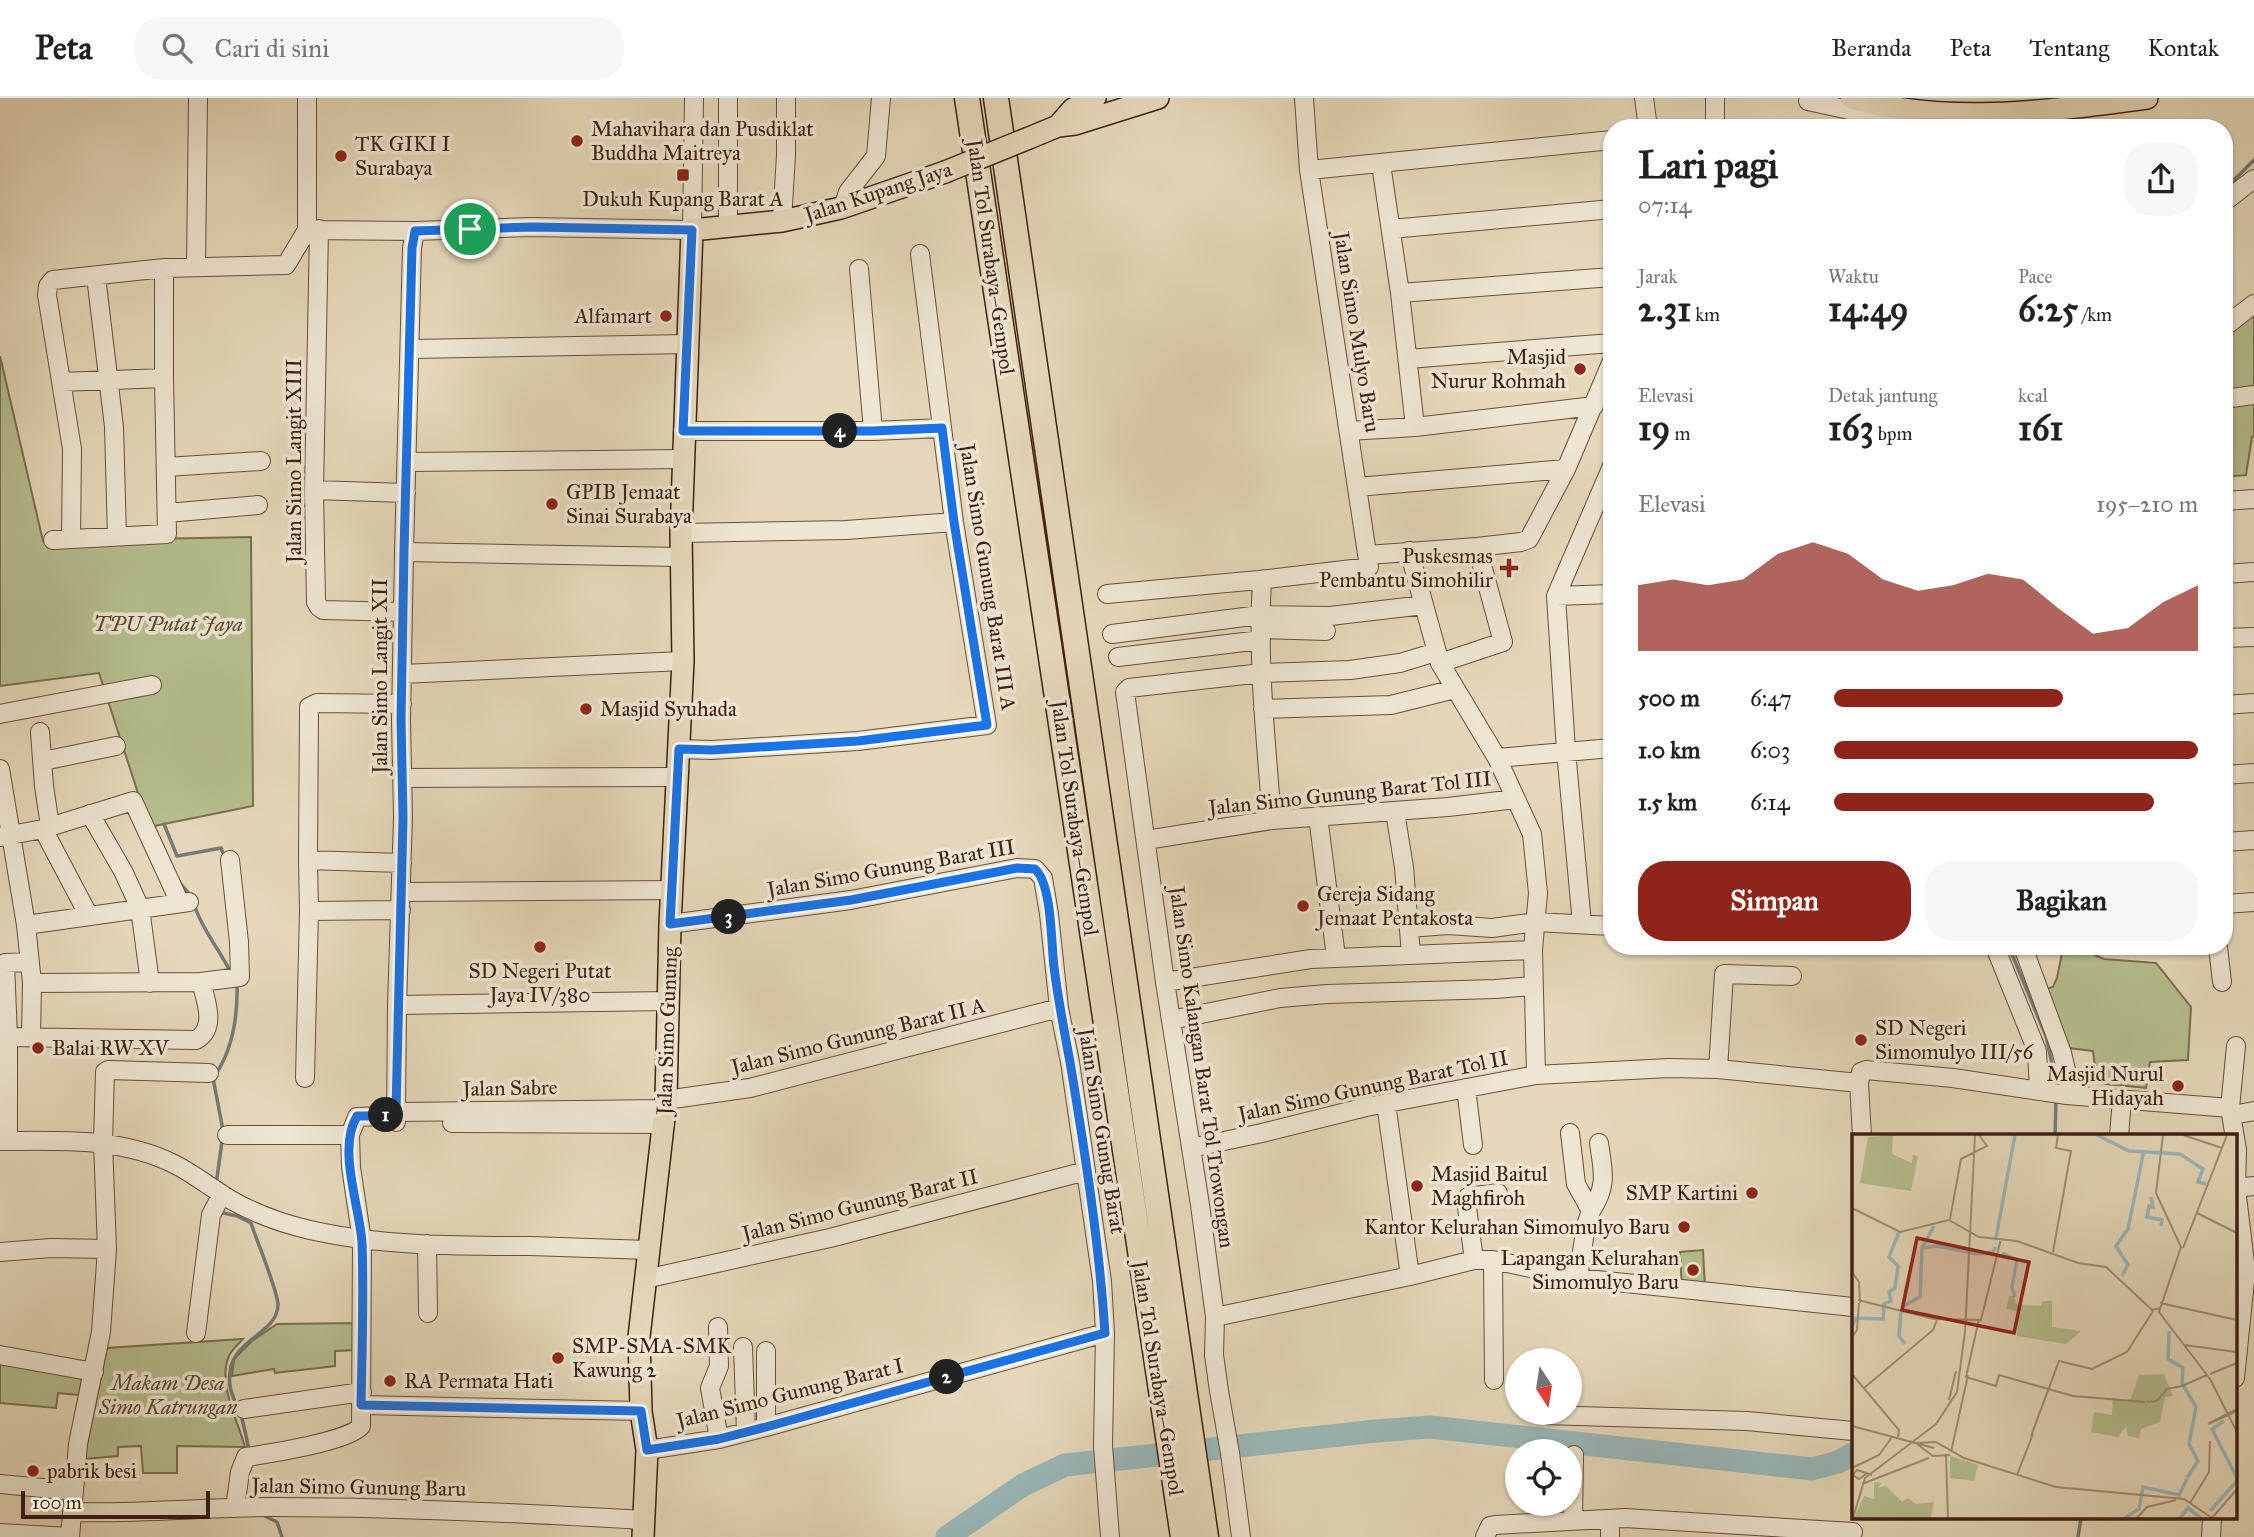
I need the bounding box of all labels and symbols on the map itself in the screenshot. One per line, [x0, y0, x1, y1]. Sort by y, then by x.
place label: Mahavihara dan Pusdiklat Buddha Maitreya [591, 116, 814, 166]
place label: TK GIKI I Surabaya [355, 131, 451, 181]
marker: Mahavihara dan Pusdiklat Buddha Maitreya [569, 133, 585, 149]
street label: Jalan Tol Surabaya–Gempol [961, 135, 1020, 377]
marker: TK GIKI I Surabaya [333, 148, 349, 164]
street label: Jalan Kupang Jaya [799, 156, 955, 229]
marker: Dukuh Kupang Barat A [675, 167, 691, 183]
place label: Dukuh Kupang Barat A [582, 186, 784, 212]
pin [440, 199, 500, 259]
street label: Jalan Simo Mulyo Baru [1328, 228, 1386, 434]
place label: Alfamart [573, 303, 653, 329]
marker: Alfamart [658, 308, 674, 324]
place label: Masjid Nurur Rohmah [1431, 344, 1566, 394]
street label: Jalan Simo Langit XIII [281, 359, 307, 565]
marker: Masjid Nurur Rohmah [1572, 361, 1588, 377]
pin: 4 [822, 414, 858, 448]
street label: Jalan Simo Gunung Barat III A [954, 440, 1022, 712]
place label: GPIB Jemaat Sinai Surabaya [566, 479, 692, 529]
marker: GPIB Jemaat Sinai Surabaya [544, 496, 560, 512]
place label: Puskesmas Pembantu Simohilir [1319, 543, 1493, 593]
marker: Puskesmas Pembantu Simohilir [1499, 558, 1519, 578]
street label: Jalan Simo Langit XII [367, 578, 393, 776]
park label: TPU Putat Jaya [93, 611, 243, 637]
place label: Masjid Syuhada [600, 696, 737, 722]
street label: Jalan Tol Surabaya–Gempol [1045, 696, 1104, 938]
marker: Masjid Syuhada [578, 701, 594, 717]
street label: Jalan Simo Gunung Barat Tol III [1205, 765, 1493, 821]
street label: Jalan Simo Gunung Barat III [763, 833, 1017, 903]
place label: Gereja Sidang Jemaat Pentakosta [1315, 881, 1473, 931]
street label: Jalan Simo Kalangan Barat Tol Trowongan [1163, 882, 1240, 1250]
marker: Gereja Sidang Jemaat Pentakosta [1295, 898, 1311, 914]
pin: 3 [712, 900, 746, 934]
marker: SD Negeri Putat Jaya IV/380 [532, 939, 548, 955]
street label: Jalan Simo Gunung [651, 946, 683, 1117]
place label: SD Negeri Putat Jaya IV/380 [468, 958, 612, 1008]
street label: Jalan Simo Gunung Barat II A [726, 992, 988, 1081]
place label: SD Negeri Simomulyo III/56 [1875, 1015, 2034, 1065]
street label: Jalan Simo Gunug Barat [1073, 1024, 1131, 1236]
marker: SD Negeri Simomulyo III/56 [1853, 1032, 1869, 1048]
place label: Balai RW XV [52, 1035, 170, 1061]
marker: Balai RW XV [30, 1040, 46, 1056]
street label: Jalan Simo Gunung Barat Tol II [1234, 1045, 1510, 1128]
place label: Masjid Nurul Hidayah [2046, 1061, 2164, 1111]
street label: Jalan Sabre [460, 1074, 558, 1102]
marker: Masjid Nurul Hidayah [2170, 1078, 2186, 1094]
pin: 1 [368, 1098, 404, 1132]
inset map [1852, 1134, 2236, 1520]
place label: Masjid Baitul Maghfiroh [1431, 1161, 1548, 1211]
street label: Jalan Simo Gunung Barat II [737, 1163, 981, 1247]
marker: Masjid Baitul Maghfiroh [1409, 1178, 1425, 1194]
place label: SMP Kartini [1626, 1180, 1738, 1206]
marker: SMP Kartini [1744, 1185, 1760, 1201]
place label: Kantor Kelurahan Simomulyo Baru [1364, 1214, 1670, 1240]
marker: Kantor Kelurahan Simomulyo Baru [1676, 1219, 1692, 1235]
place label: Lapangan Kelurahan Simomulyo Baru [1501, 1245, 1679, 1295]
street label: Jalan Tol Surabaya–Gempol [1126, 1257, 1189, 1498]
marker: Lapangan Kelurahan Simomulyo Baru [1685, 1262, 1701, 1278]
place label: SMP-SMA-SMK Kawung 2 [572, 1333, 733, 1383]
north arrow [1505, 1348, 1582, 1424]
marker: SMP-SMA-SMK Kawung 2 [550, 1350, 566, 1366]
street label: Jalan Simo Gunung Barat I [672, 1352, 906, 1434]
pin: 2 [930, 1360, 964, 1394]
place label: RA Permata Hati [404, 1368, 553, 1394]
park label: Makam Desa Simo Katrungan [98, 1370, 237, 1420]
marker: RA Permata Hati [382, 1373, 398, 1389]
place label: pabrik besi [46, 1458, 137, 1484]
marker: pabrik besi [25, 1463, 41, 1479]
street label: Jalan Simo Gunung Baru [250, 1472, 466, 1502]
scale bar [21, 1488, 210, 1520]

